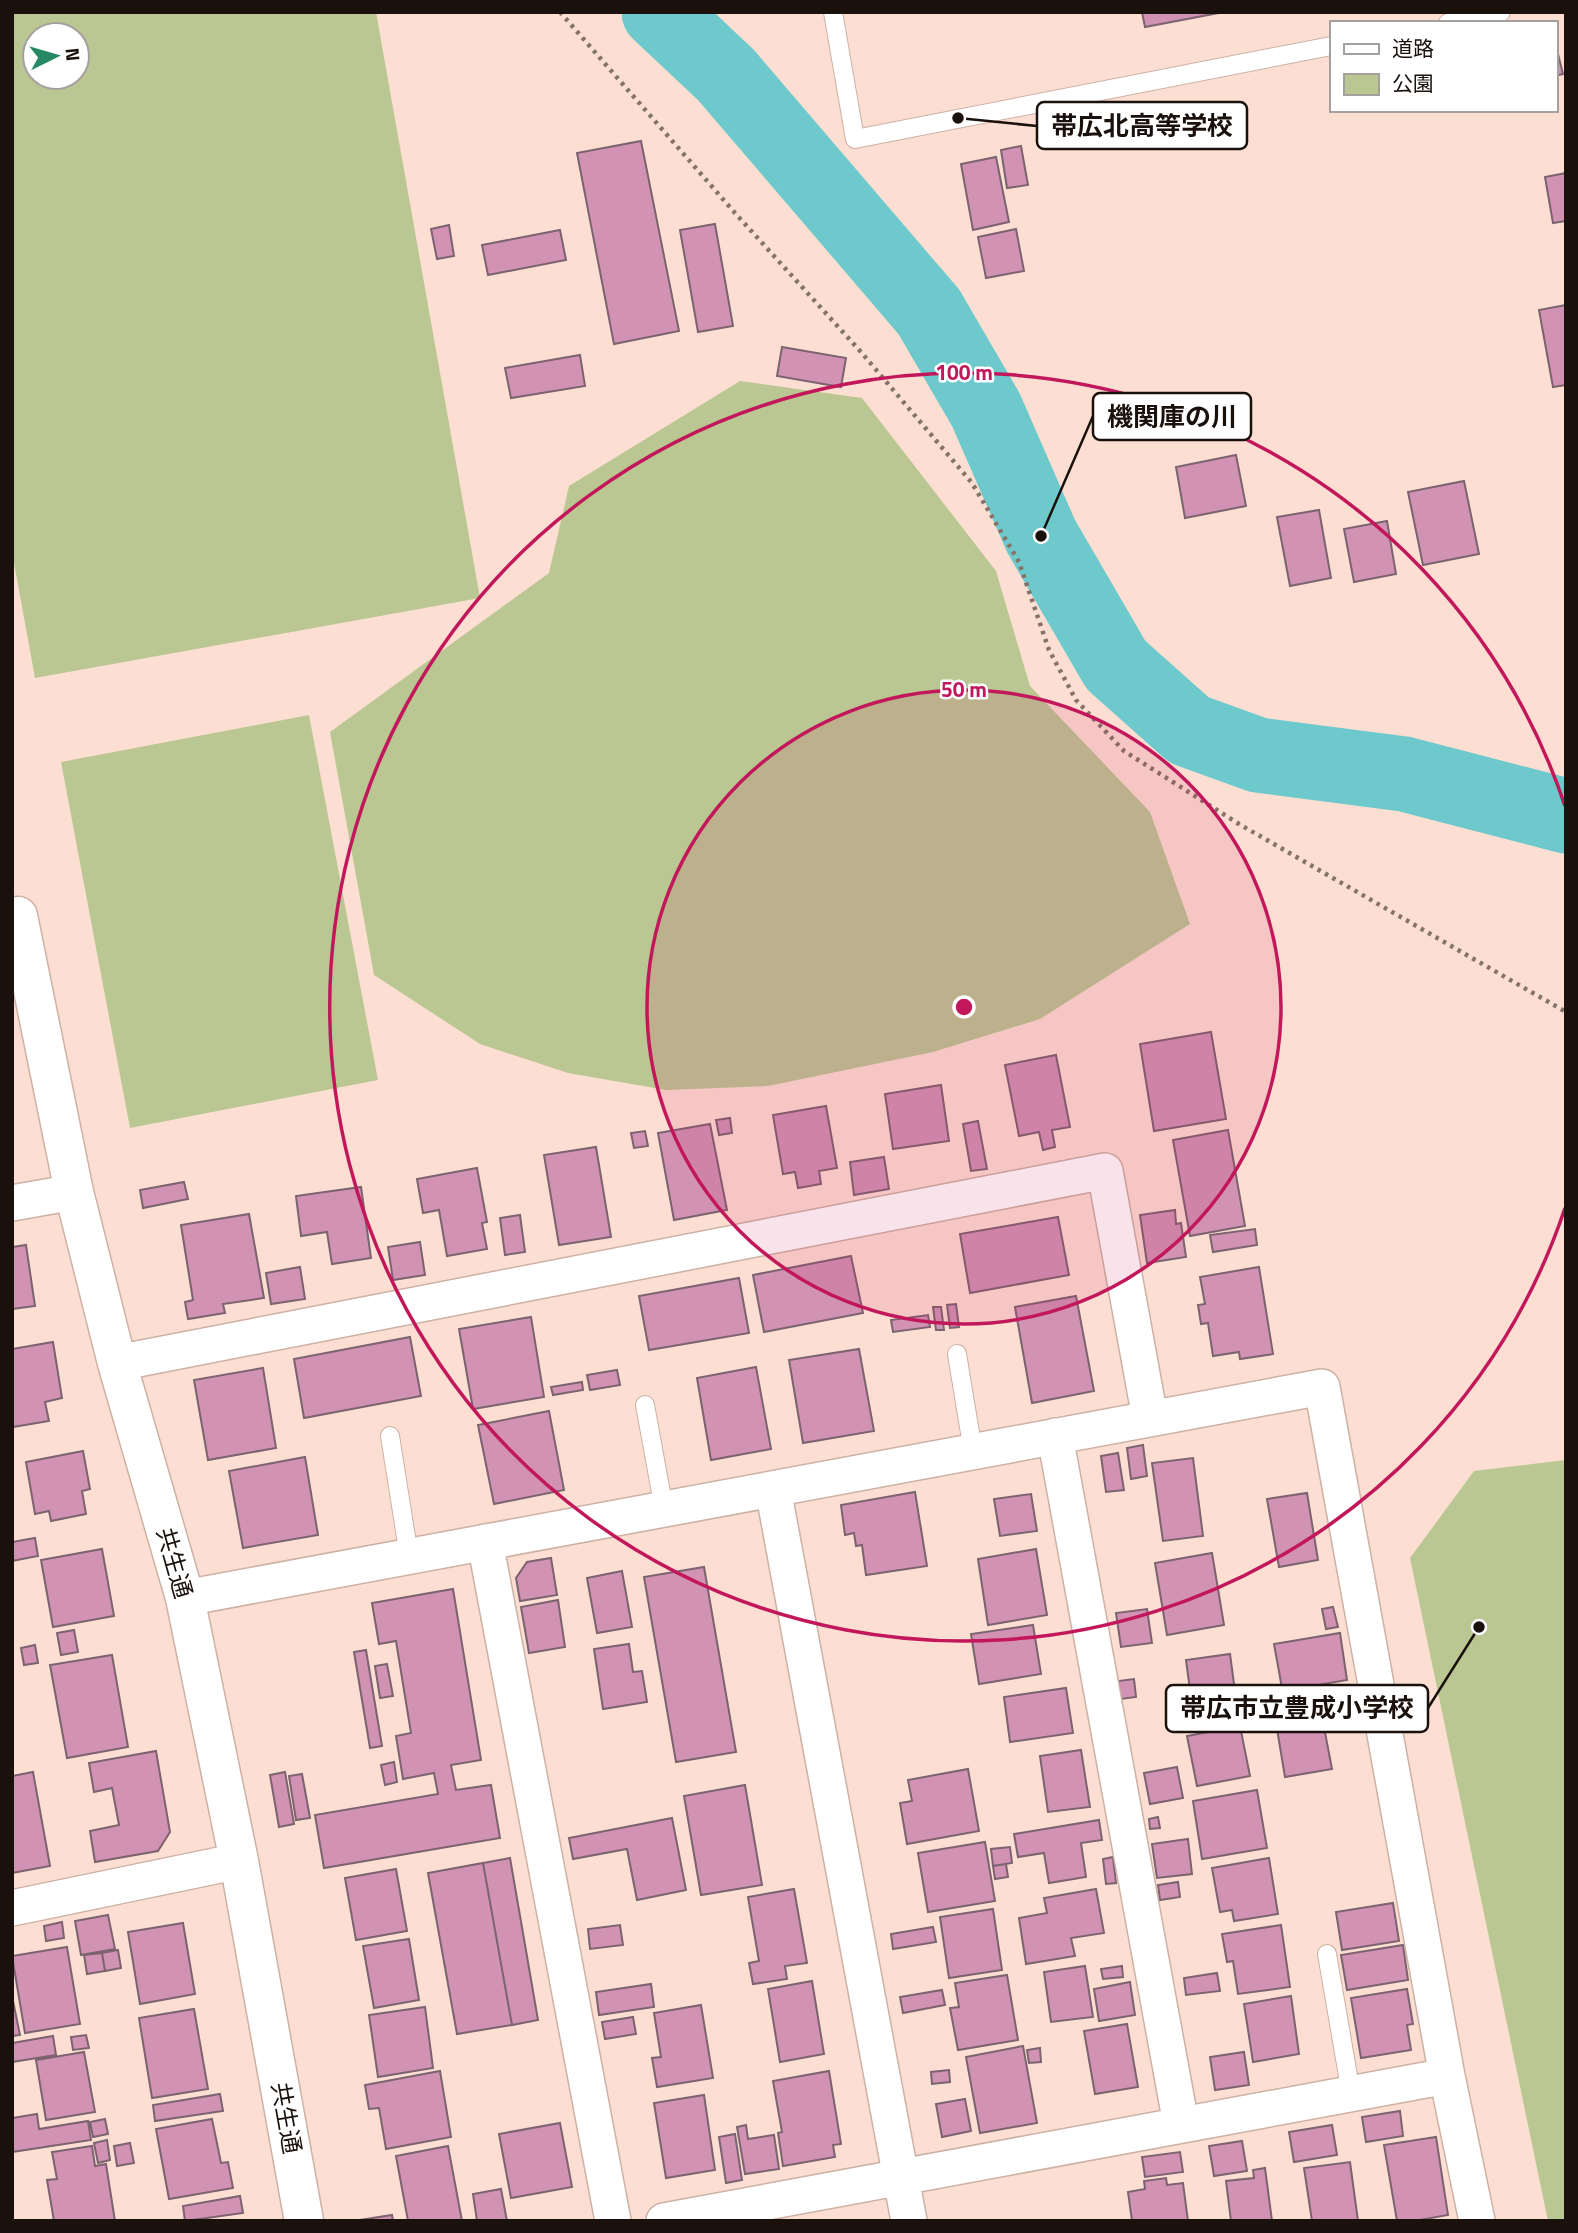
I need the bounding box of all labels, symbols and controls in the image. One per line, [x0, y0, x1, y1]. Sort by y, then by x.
north arrow [21, 21, 91, 91]
legend [1330, 21, 1557, 112]
text: 道路 [1392, 32, 1434, 64]
text: N [58, 47, 88, 62]
text: 公園 [1392, 67, 1434, 99]
callout: 帯広北高等学校 [1037, 102, 1247, 149]
text: 帯広北高等学校 [1051, 106, 1233, 145]
text: 100 m [935, 356, 993, 388]
callout: 機関庫の川 [1093, 393, 1251, 440]
text: 機関庫の川 [1107, 397, 1237, 436]
text: 50 m [941, 673, 987, 705]
centre of rings [952, 995, 976, 1019]
street label: 共生通 [148, 1523, 202, 1602]
callout: 帯広市立豊成小学校 [1166, 1685, 1428, 1732]
text: 帯広市立豊成小学校 [1180, 1688, 1414, 1727]
street label: 共生通 [263, 2079, 311, 2156]

